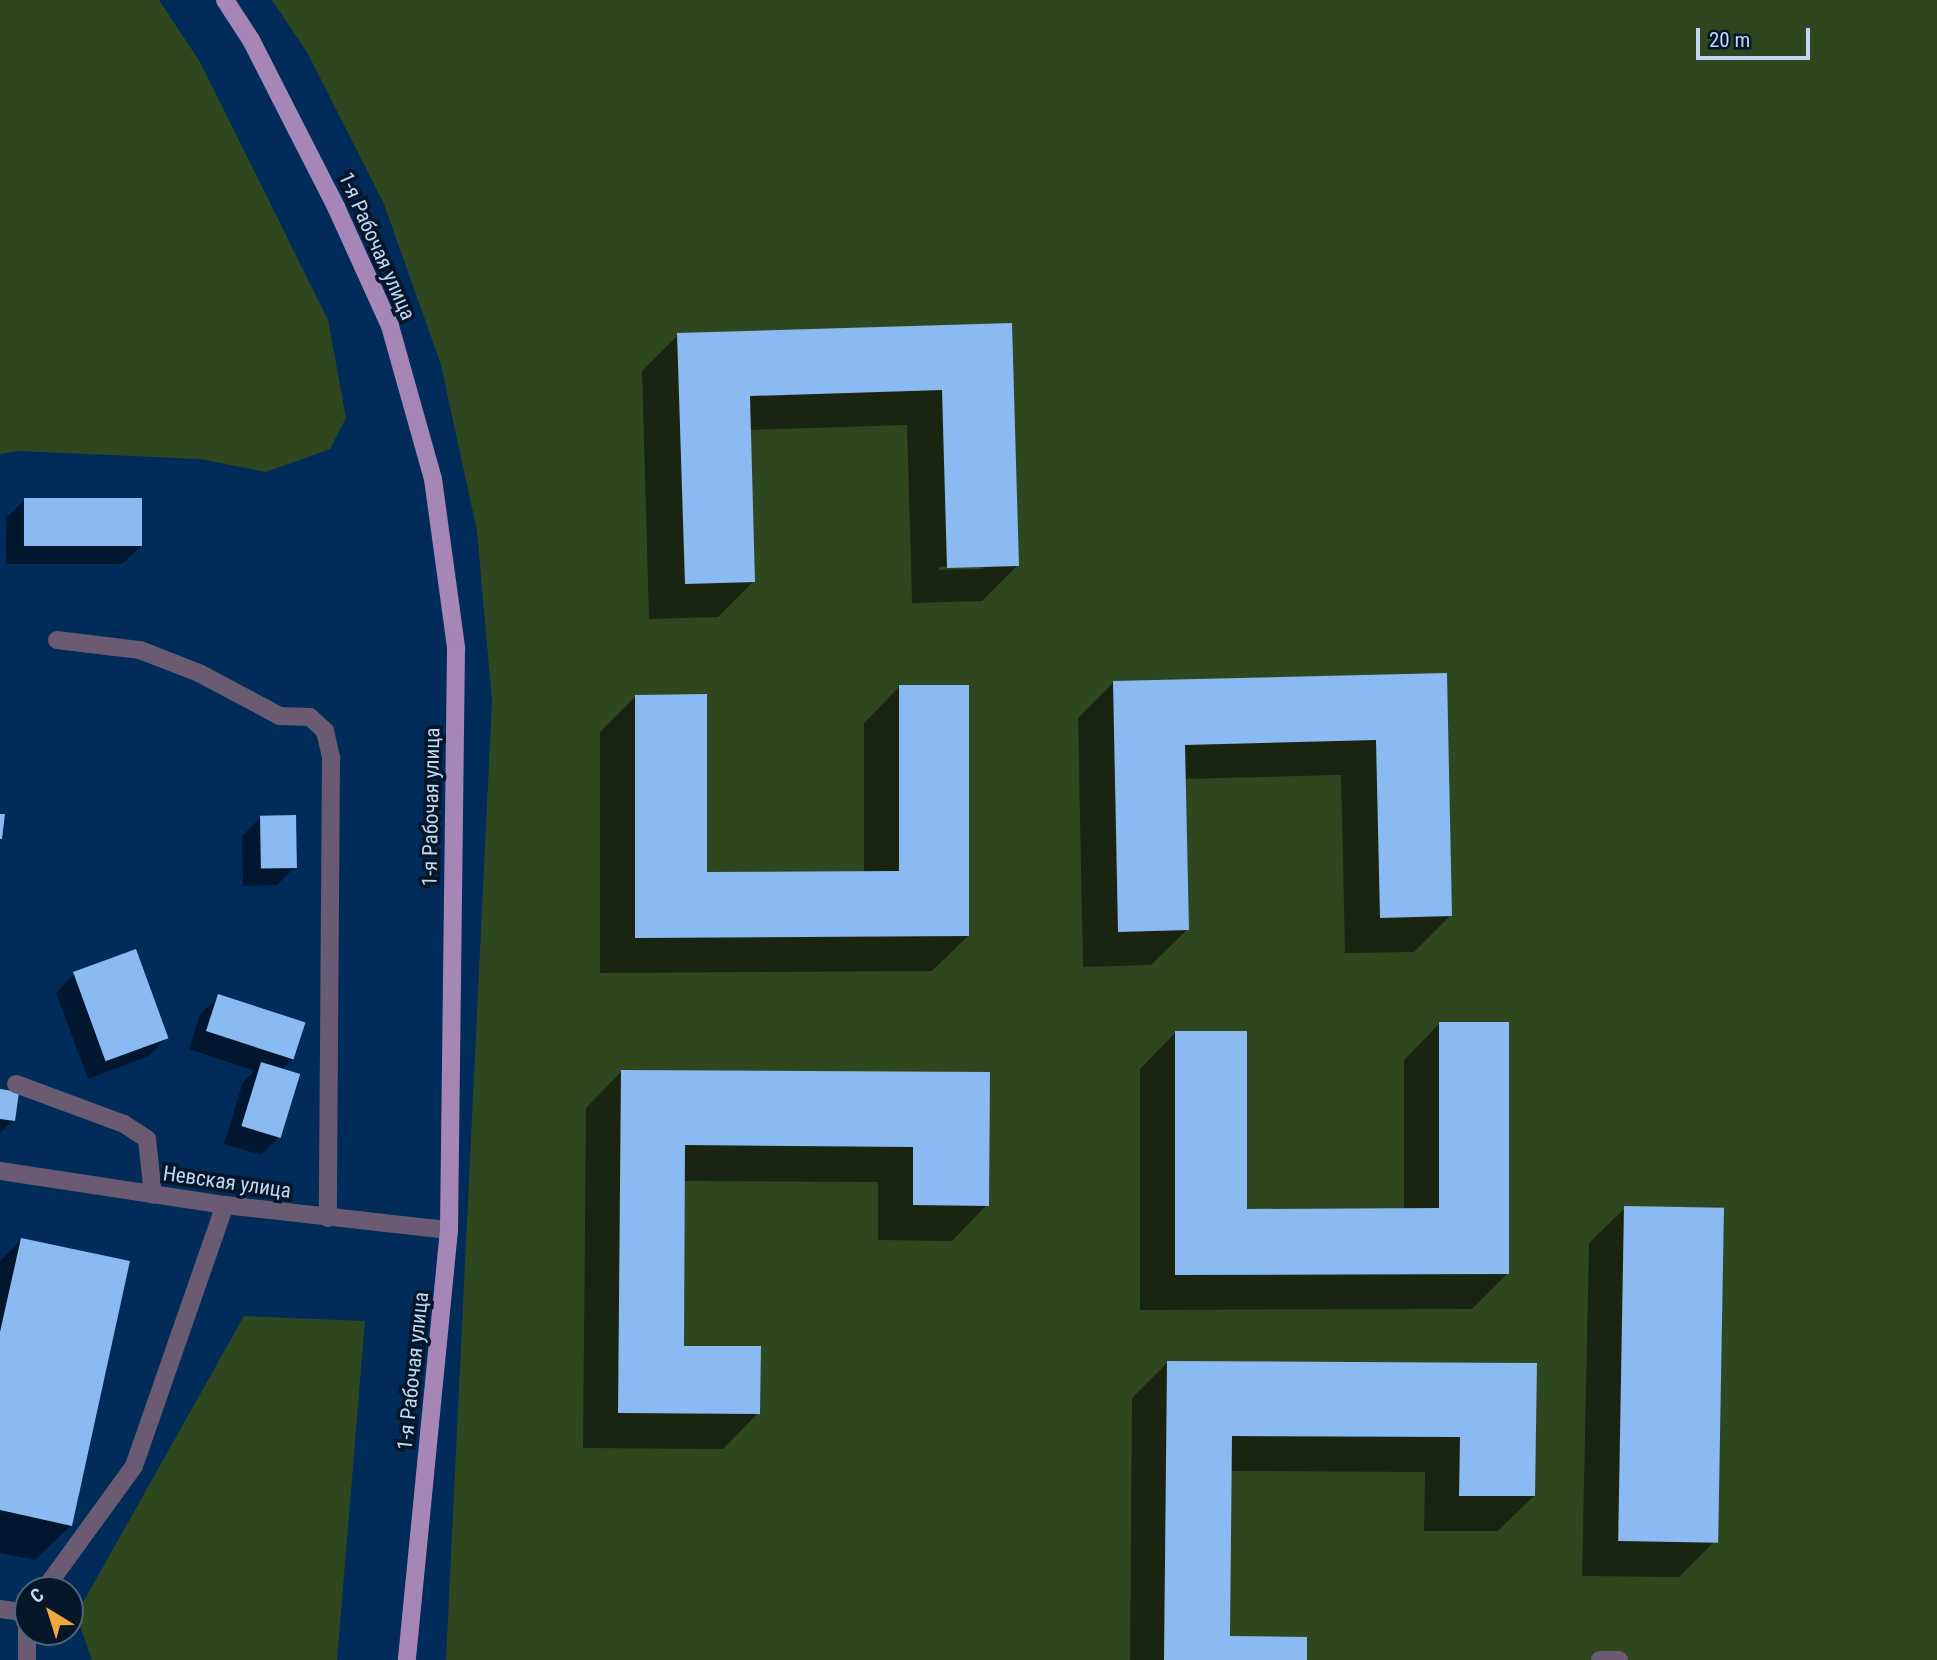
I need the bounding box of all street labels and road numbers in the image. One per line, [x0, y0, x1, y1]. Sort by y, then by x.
street label: 1-я Рабочая улица [333, 168, 421, 324]
street label: 1-я Рабочая улица [417, 727, 445, 887]
street label: Невская улица [161, 1161, 293, 1203]
street label: 1-я Рабочая улица [392, 1291, 434, 1451]

